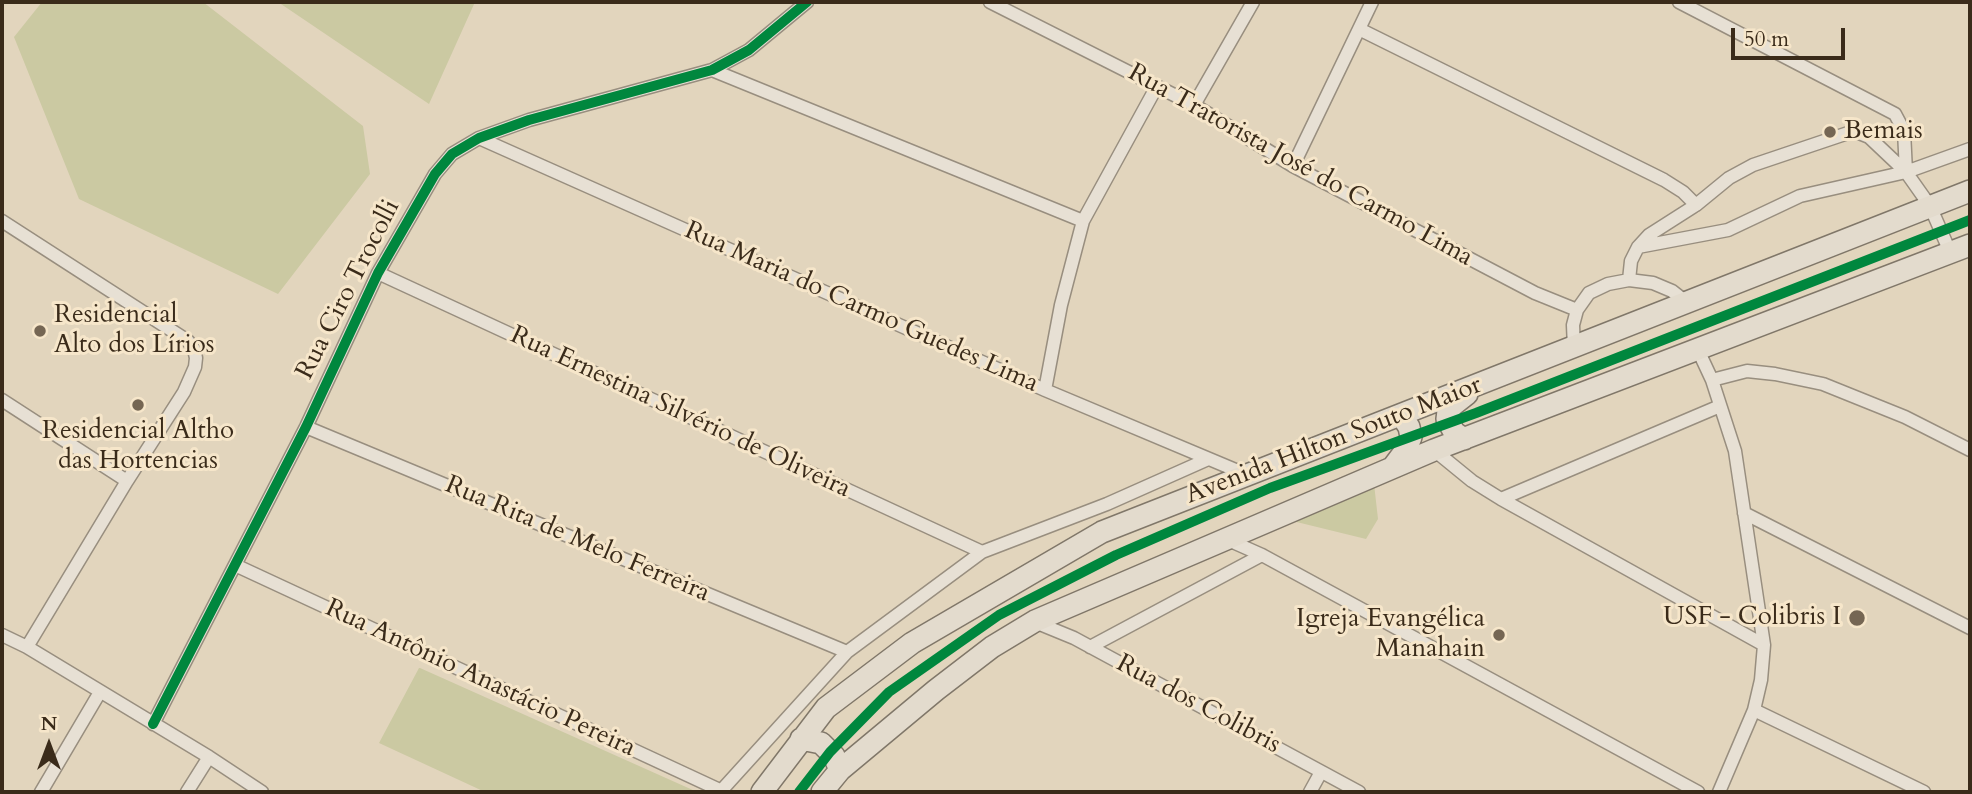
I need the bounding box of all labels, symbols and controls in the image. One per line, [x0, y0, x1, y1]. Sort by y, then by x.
scale bar [1734, 14, 1848, 58]
text: 50 m [1744, 25, 1789, 54]
street label: Rua Tratorista José do Carmo Lima [1122, 58, 1478, 274]
place label: Bemais [1844, 116, 1923, 148]
marker: Bemais [1822, 124, 1838, 140]
street label: Rua Ciro Trocolli [290, 195, 408, 385]
street label: Rua Maria do Carmo Guedes Lima [679, 216, 1043, 400]
place label: Residencial Alto dos Lírios [54, 300, 215, 362]
street label: Rua Ernestina Silvério de Oliveira [505, 320, 855, 506]
marker: Residencial Alto dos Lírios [32, 323, 48, 339]
street label: Avenida Hilton Souto Maior [1182, 370, 1486, 512]
marker: Residencial Altho das Hortencias [130, 397, 146, 413]
place label: Residencial Altho das Hortencias [42, 416, 234, 478]
street label: Rua Rita de Melo Ferreira [440, 470, 714, 610]
street label: Rua Antônio Anastácio Pereira [320, 593, 640, 765]
place label: USF - Colibris I [1663, 602, 1841, 634]
place label: Igreja Evangélica Manahain [1296, 604, 1485, 666]
marker: USF - Colibris I [1847, 608, 1867, 628]
marker: Igreja Evangélica Manahain [1491, 627, 1507, 643]
street label: Rua dos Colibris [1111, 649, 1285, 761]
north arrow [14, 710, 84, 780]
text: N [41, 711, 57, 737]

